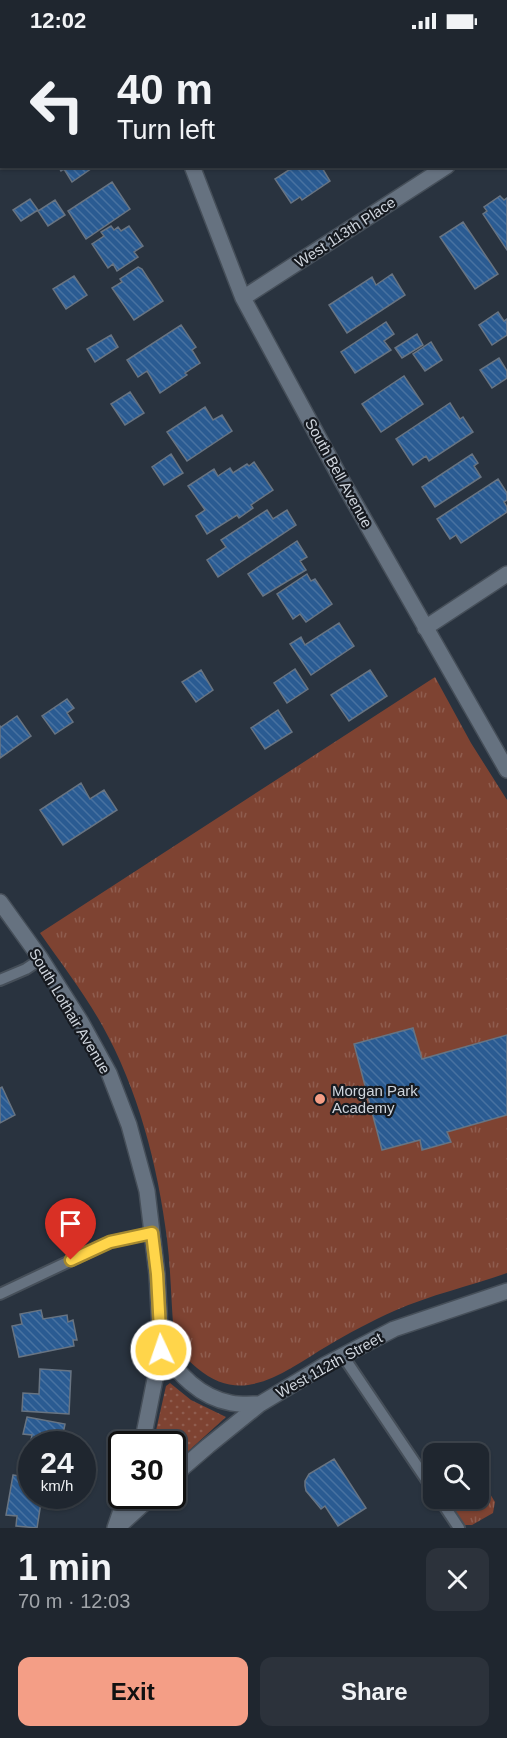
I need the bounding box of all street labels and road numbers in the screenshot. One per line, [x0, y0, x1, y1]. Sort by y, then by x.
street label: West 113th Place [292, 193, 398, 271]
street label: South Bell Avenue [302, 415, 376, 531]
street label: South Lothair Avenue [26, 945, 114, 1077]
street label: West 112th Street [273, 1328, 386, 1401]

